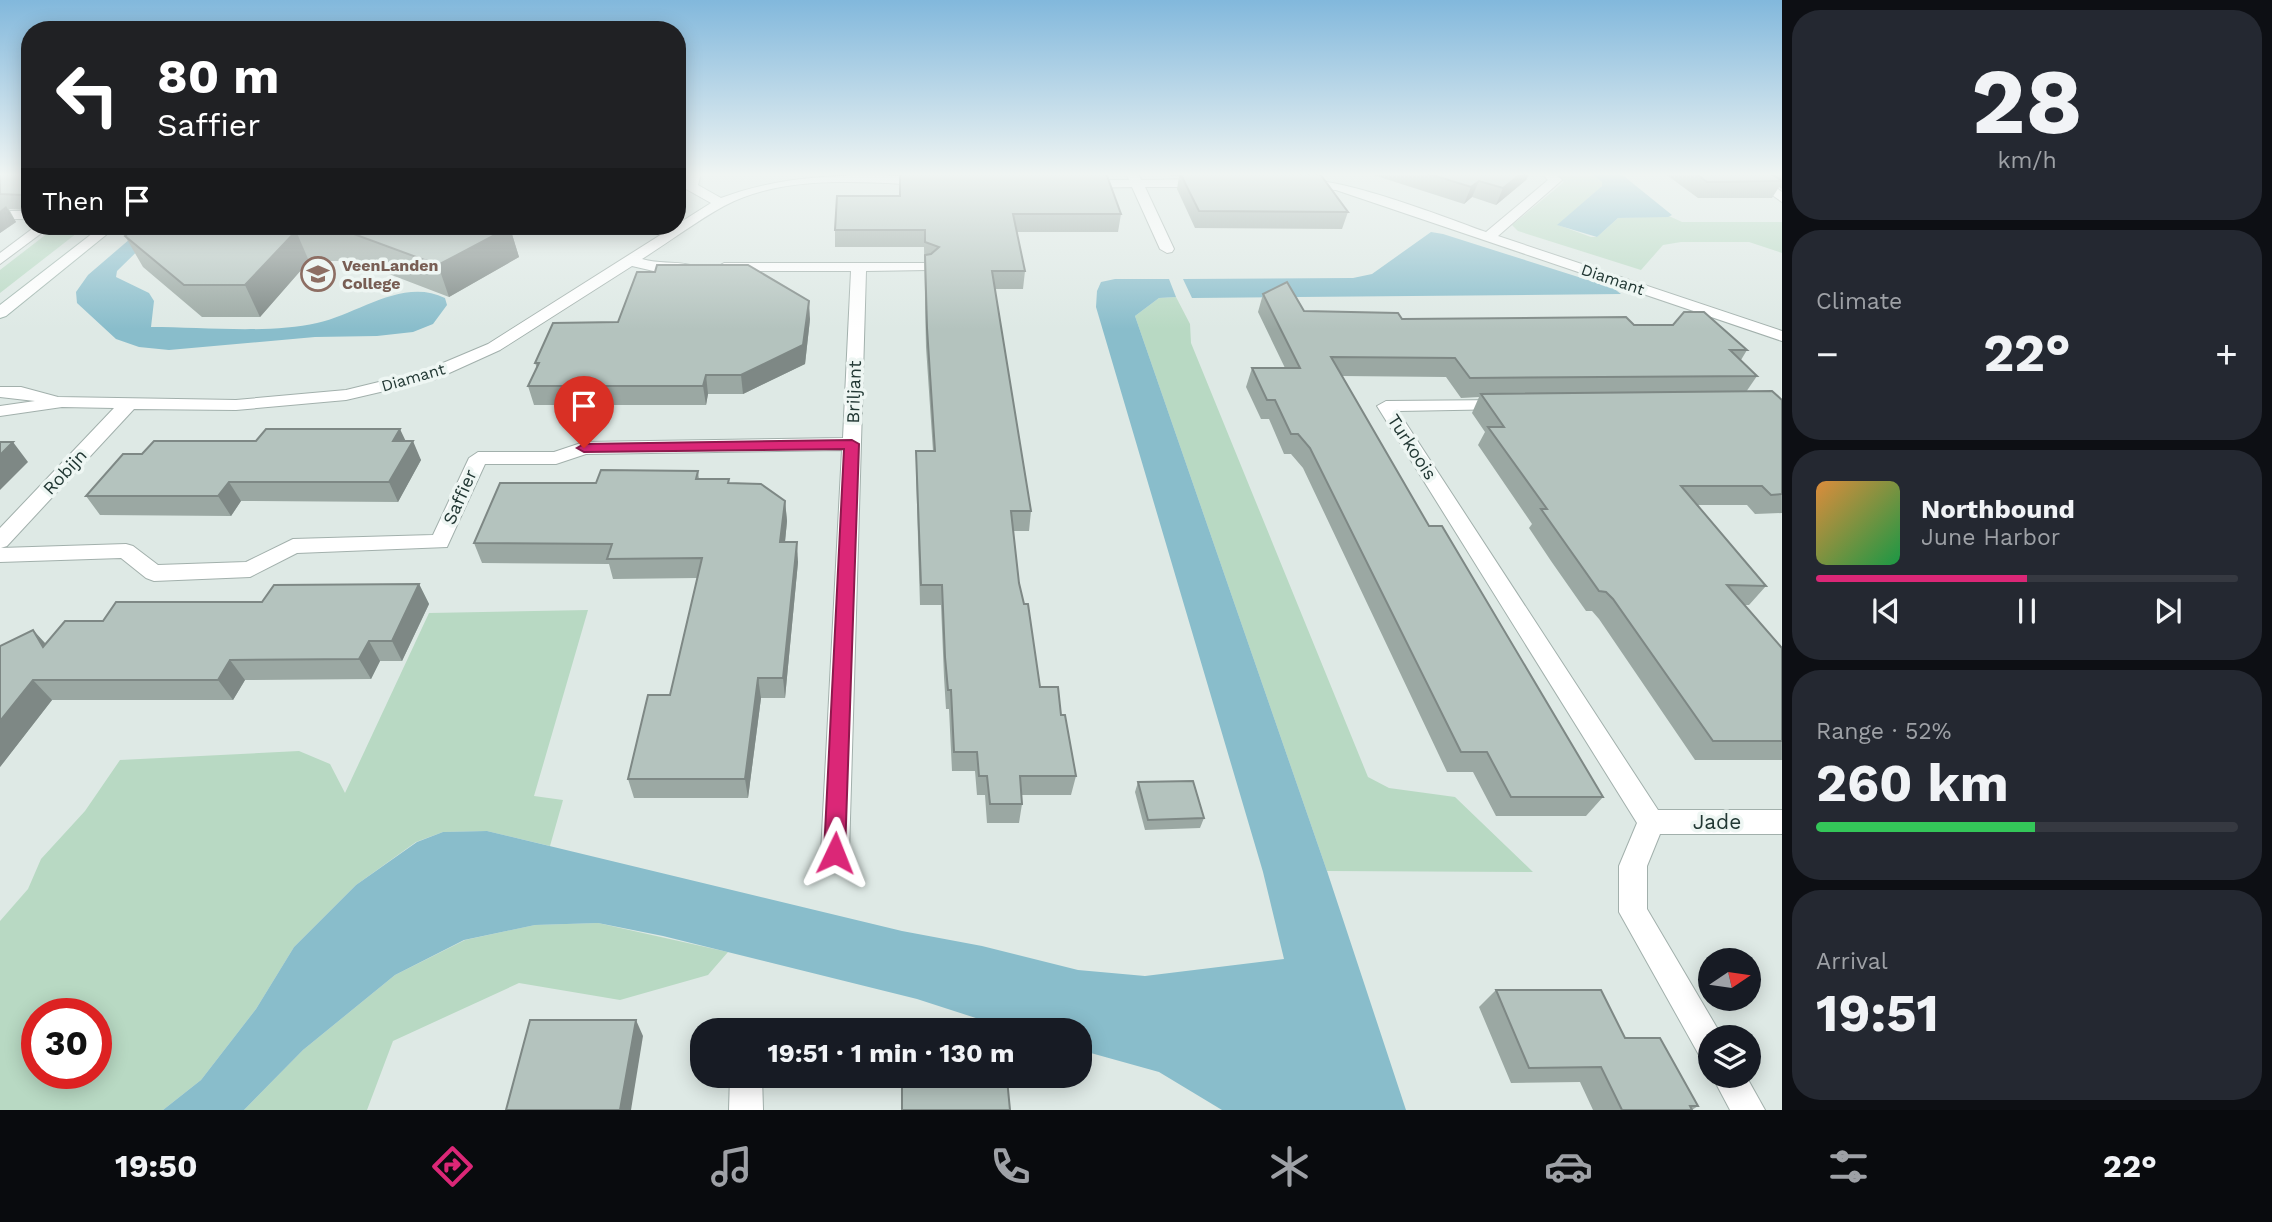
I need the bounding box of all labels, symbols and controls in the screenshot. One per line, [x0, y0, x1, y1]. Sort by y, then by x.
text: 80 m [157, 47, 279, 105]
text: 28 [1971, 48, 2083, 155]
icon: left [42, 49, 133, 140]
text: Saffier [157, 106, 260, 144]
text: km/h [1997, 147, 2057, 174]
icon: arrive [118, 182, 156, 220]
text: Then [42, 186, 104, 216]
school or university icon: VeenLanden College [299, 255, 337, 293]
place label: VeenLanden College [342, 256, 438, 293]
street label: Diamant [1579, 260, 1647, 299]
text: Climate [1816, 288, 1902, 315]
text: 22° [1983, 323, 2071, 384]
text: − [1816, 332, 1839, 376]
text: + [2215, 332, 2238, 376]
street label: Diamant [379, 359, 448, 396]
street label: Briljant [842, 360, 865, 424]
pin [554, 376, 614, 448]
icon: arrive [565, 387, 603, 425]
street label: Turkoois [1383, 410, 1441, 483]
street label: Robijn [38, 445, 91, 499]
street label: Saffier [438, 466, 481, 528]
text: Northbound [1921, 494, 2075, 524]
text: June Harbor [1921, 524, 2060, 551]
icon: previous [1867, 592, 1905, 630]
icon: pause [2008, 592, 2046, 630]
icon: next [2149, 592, 2187, 630]
text: Range · 52% [1816, 718, 1951, 745]
text: 260 km [1816, 753, 2009, 814]
street label: Jade [1693, 809, 1741, 834]
position arrow [798, 816, 872, 890]
north arrow [1698, 948, 1760, 1012]
map controls [1698, 948, 1761, 1088]
text: Arrival [1816, 948, 1888, 975]
text: 19:51 [1816, 983, 1939, 1044]
speed limit sign: 30 [21, 998, 112, 1089]
button: layers [1698, 1025, 1761, 1088]
text: 19:51 · 1 min · 130 m [767, 1038, 1015, 1068]
icon: directions [428, 1142, 477, 1191]
icon: music [707, 1142, 756, 1191]
icon: phone [986, 1142, 1035, 1191]
icon: climate [1265, 1142, 1314, 1191]
icon: car [1544, 1142, 1593, 1191]
icon: filters [1824, 1142, 1873, 1191]
text: 19:50 [115, 1147, 198, 1185]
text: 22° [2103, 1147, 2157, 1185]

